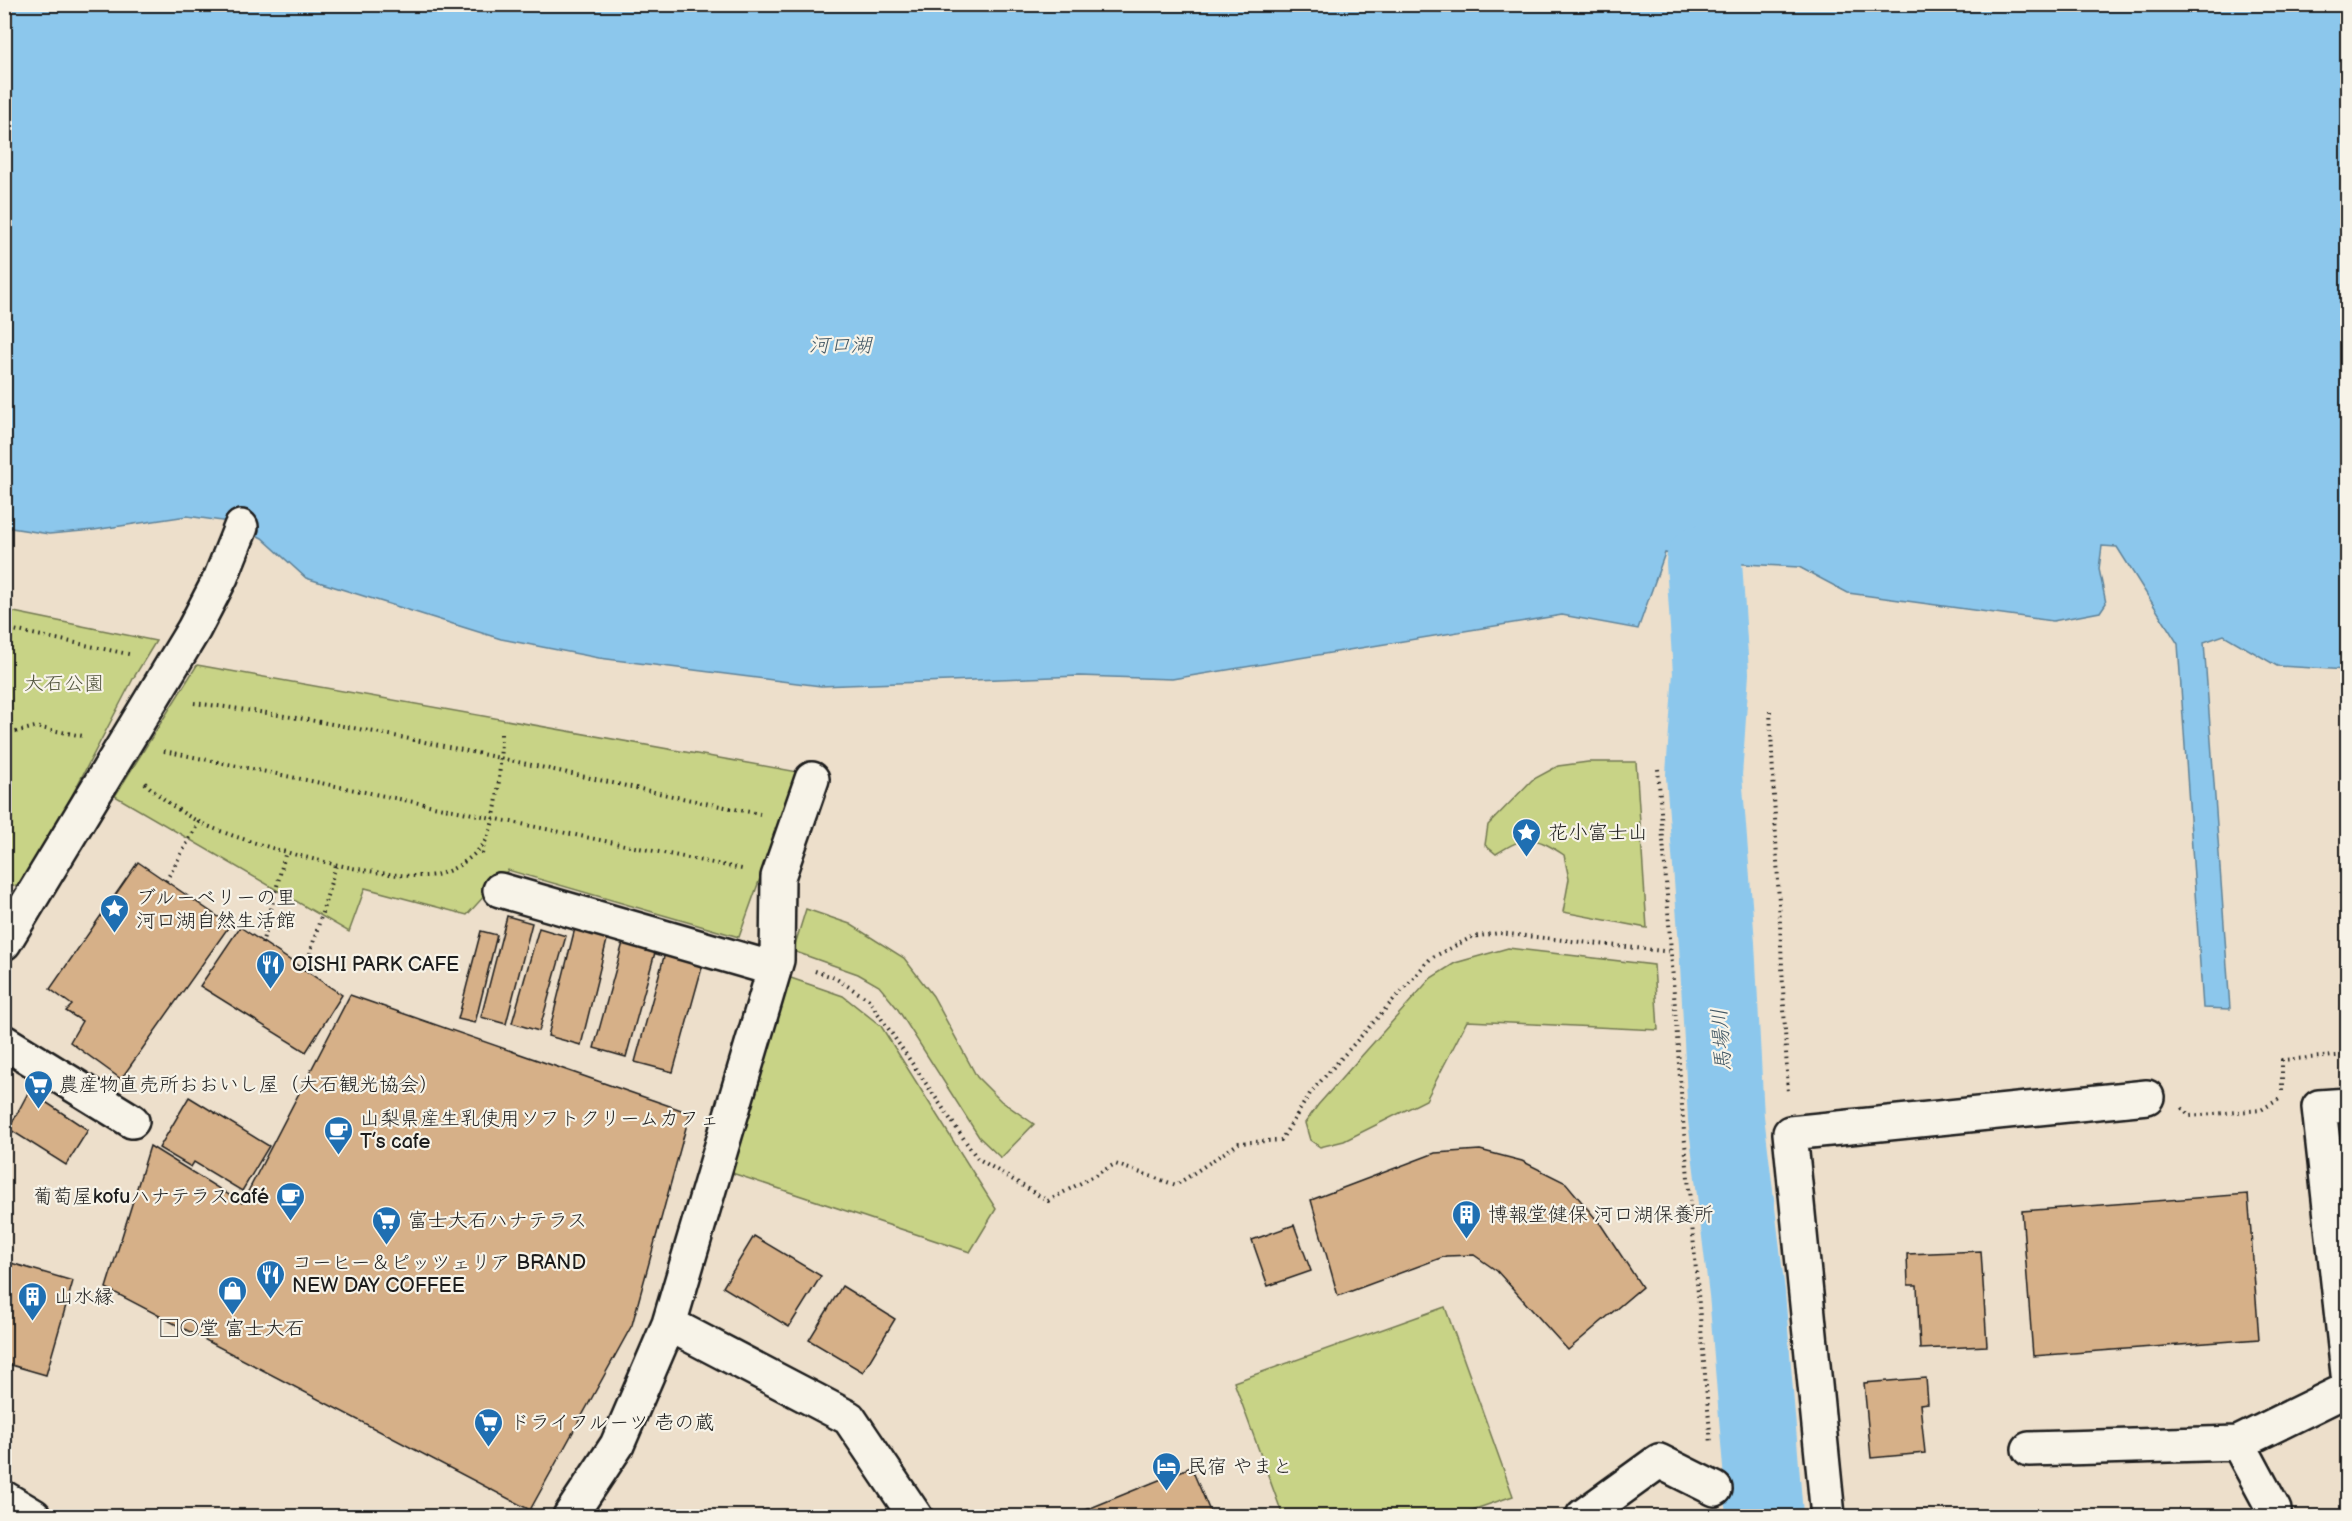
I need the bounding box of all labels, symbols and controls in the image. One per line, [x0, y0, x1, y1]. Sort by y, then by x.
water label: 河口湖 [809, 333, 873, 358]
park label: 大石公園 [24, 672, 104, 696]
place icon: 花小富士山 [1511, 816, 1543, 858]
place label: 花小富士山 [1548, 821, 1648, 845]
place label: ブルーベリーの里 河口湖自然生活館 [136, 886, 296, 933]
place icon: ブルーベリーの里 河口湖自然生活館 [99, 892, 131, 934]
restaurant icon: OISHI PARK CAFE [255, 948, 287, 990]
place label: OISHI PARK CAFE [292, 953, 459, 977]
water label: 馬場川 [1707, 1008, 1736, 1072]
supermarket icon: 農産物直売所おおいし屋（大石観光協会） [22, 1068, 54, 1110]
place label: 農産物直売所おおいし屋（大石観光協会） [59, 1073, 439, 1097]
place label: 山梨県産生乳使用ソフトクリームカフェ T’s cafe [360, 1107, 719, 1154]
cafe icon: 山梨県産生乳使用ソフトクリームカフェ T’s cafe [323, 1114, 355, 1156]
cafe icon: 葡萄屋kofuハナテラスcafé [274, 1180, 306, 1222]
place label: 葡萄屋kofuハナテラスcafé [33, 1185, 269, 1209]
building icon: 博報堂健保 河口湖保養所 [1451, 1198, 1483, 1240]
place label: 博報堂健保 河口湖保養所 [1488, 1203, 1713, 1227]
supermarket icon: 富士大石ハナテラス [371, 1204, 403, 1246]
place label: 富士大石ハナテラス [408, 1209, 587, 1233]
place label: コーヒー＆ピッツェリア BRAND NEW DAY COFFEE [292, 1251, 586, 1298]
restaurant icon: コーヒー＆ピッツェリア BRAND NEW DAY COFFEE [255, 1258, 287, 1300]
shop icon: □○堂 富士大石 [216, 1274, 248, 1316]
building icon: 山水縁 [17, 1280, 49, 1322]
place label: 山水縁 [54, 1285, 114, 1309]
place label: □○堂 富士大石 [159, 1317, 305, 1341]
supermarket icon: ドライフルーツ 壱の蔵 [473, 1406, 505, 1448]
place label: ドライフルーツ 壱の蔵 [510, 1411, 714, 1435]
hotel icon: 民宿 やまと [1150, 1450, 1182, 1492]
place label: 民宿 やまと [1187, 1455, 1292, 1479]

